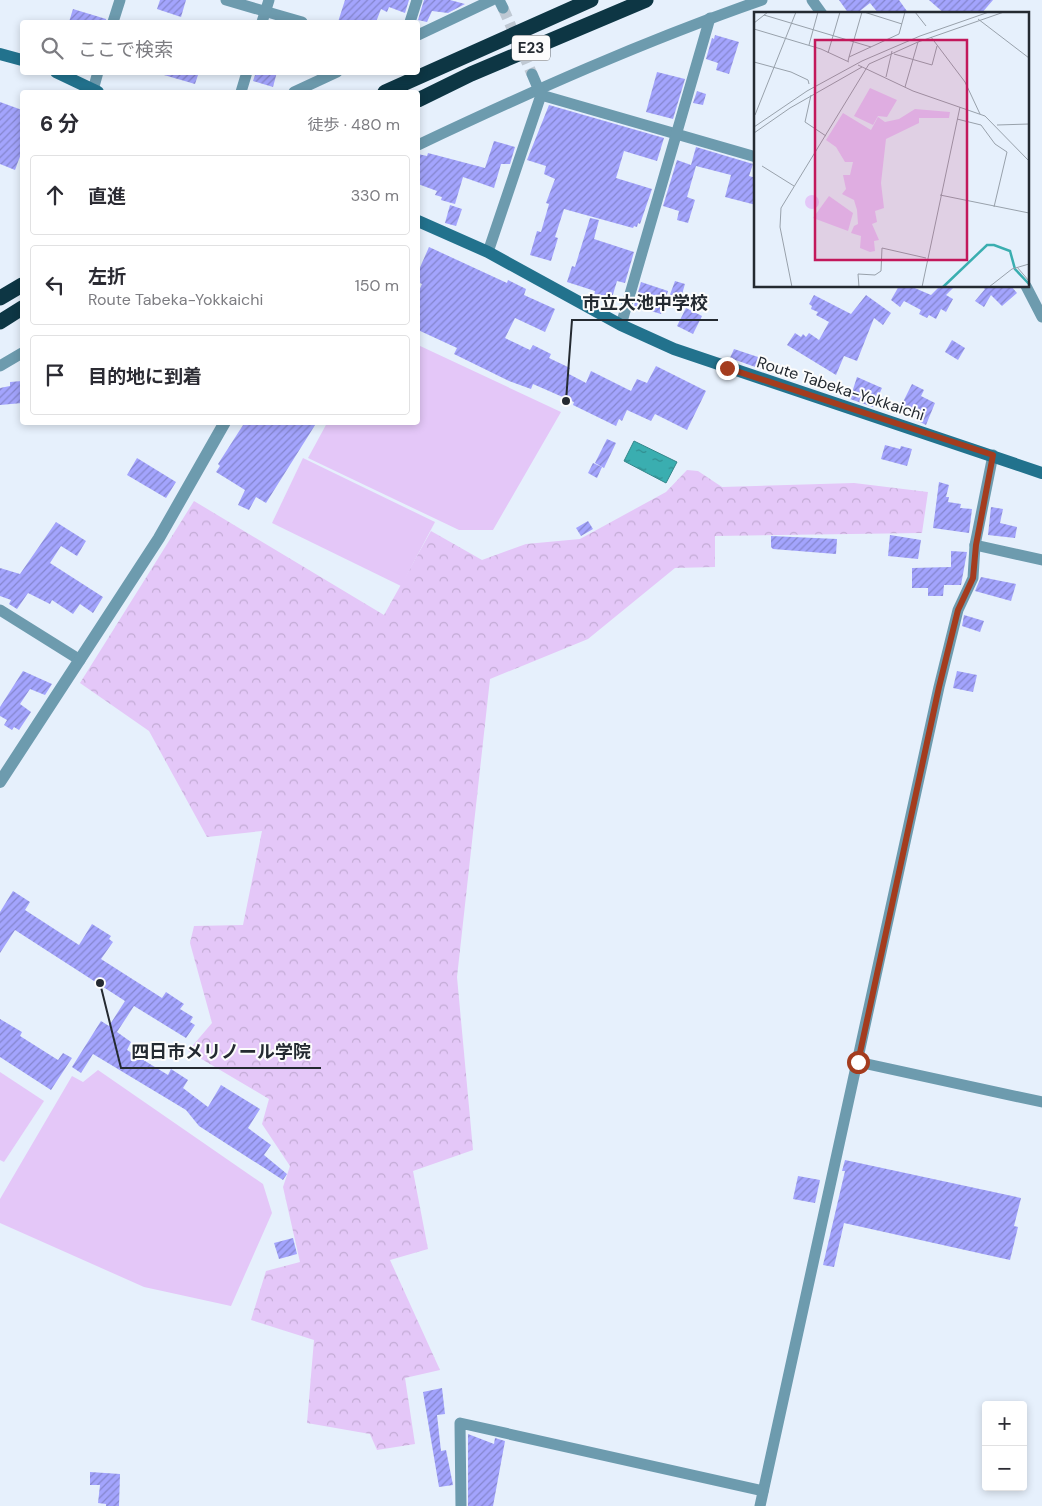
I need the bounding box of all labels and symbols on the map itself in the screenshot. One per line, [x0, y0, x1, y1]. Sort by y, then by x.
inset map [754, 12, 1030, 288]
road number: E23 [512, 36, 550, 60]
callout: 市立大池中学校 [572, 287, 718, 320]
text: 市立大池中学校 [582, 291, 708, 315]
street label: Route Tabeka-Yokkaichi [754, 351, 927, 426]
route end [716, 357, 739, 380]
callout: 四日市メリノール学院 [121, 1035, 321, 1068]
text: 四日市メリノール学院 [131, 1040, 311, 1064]
route start [847, 1051, 870, 1074]

